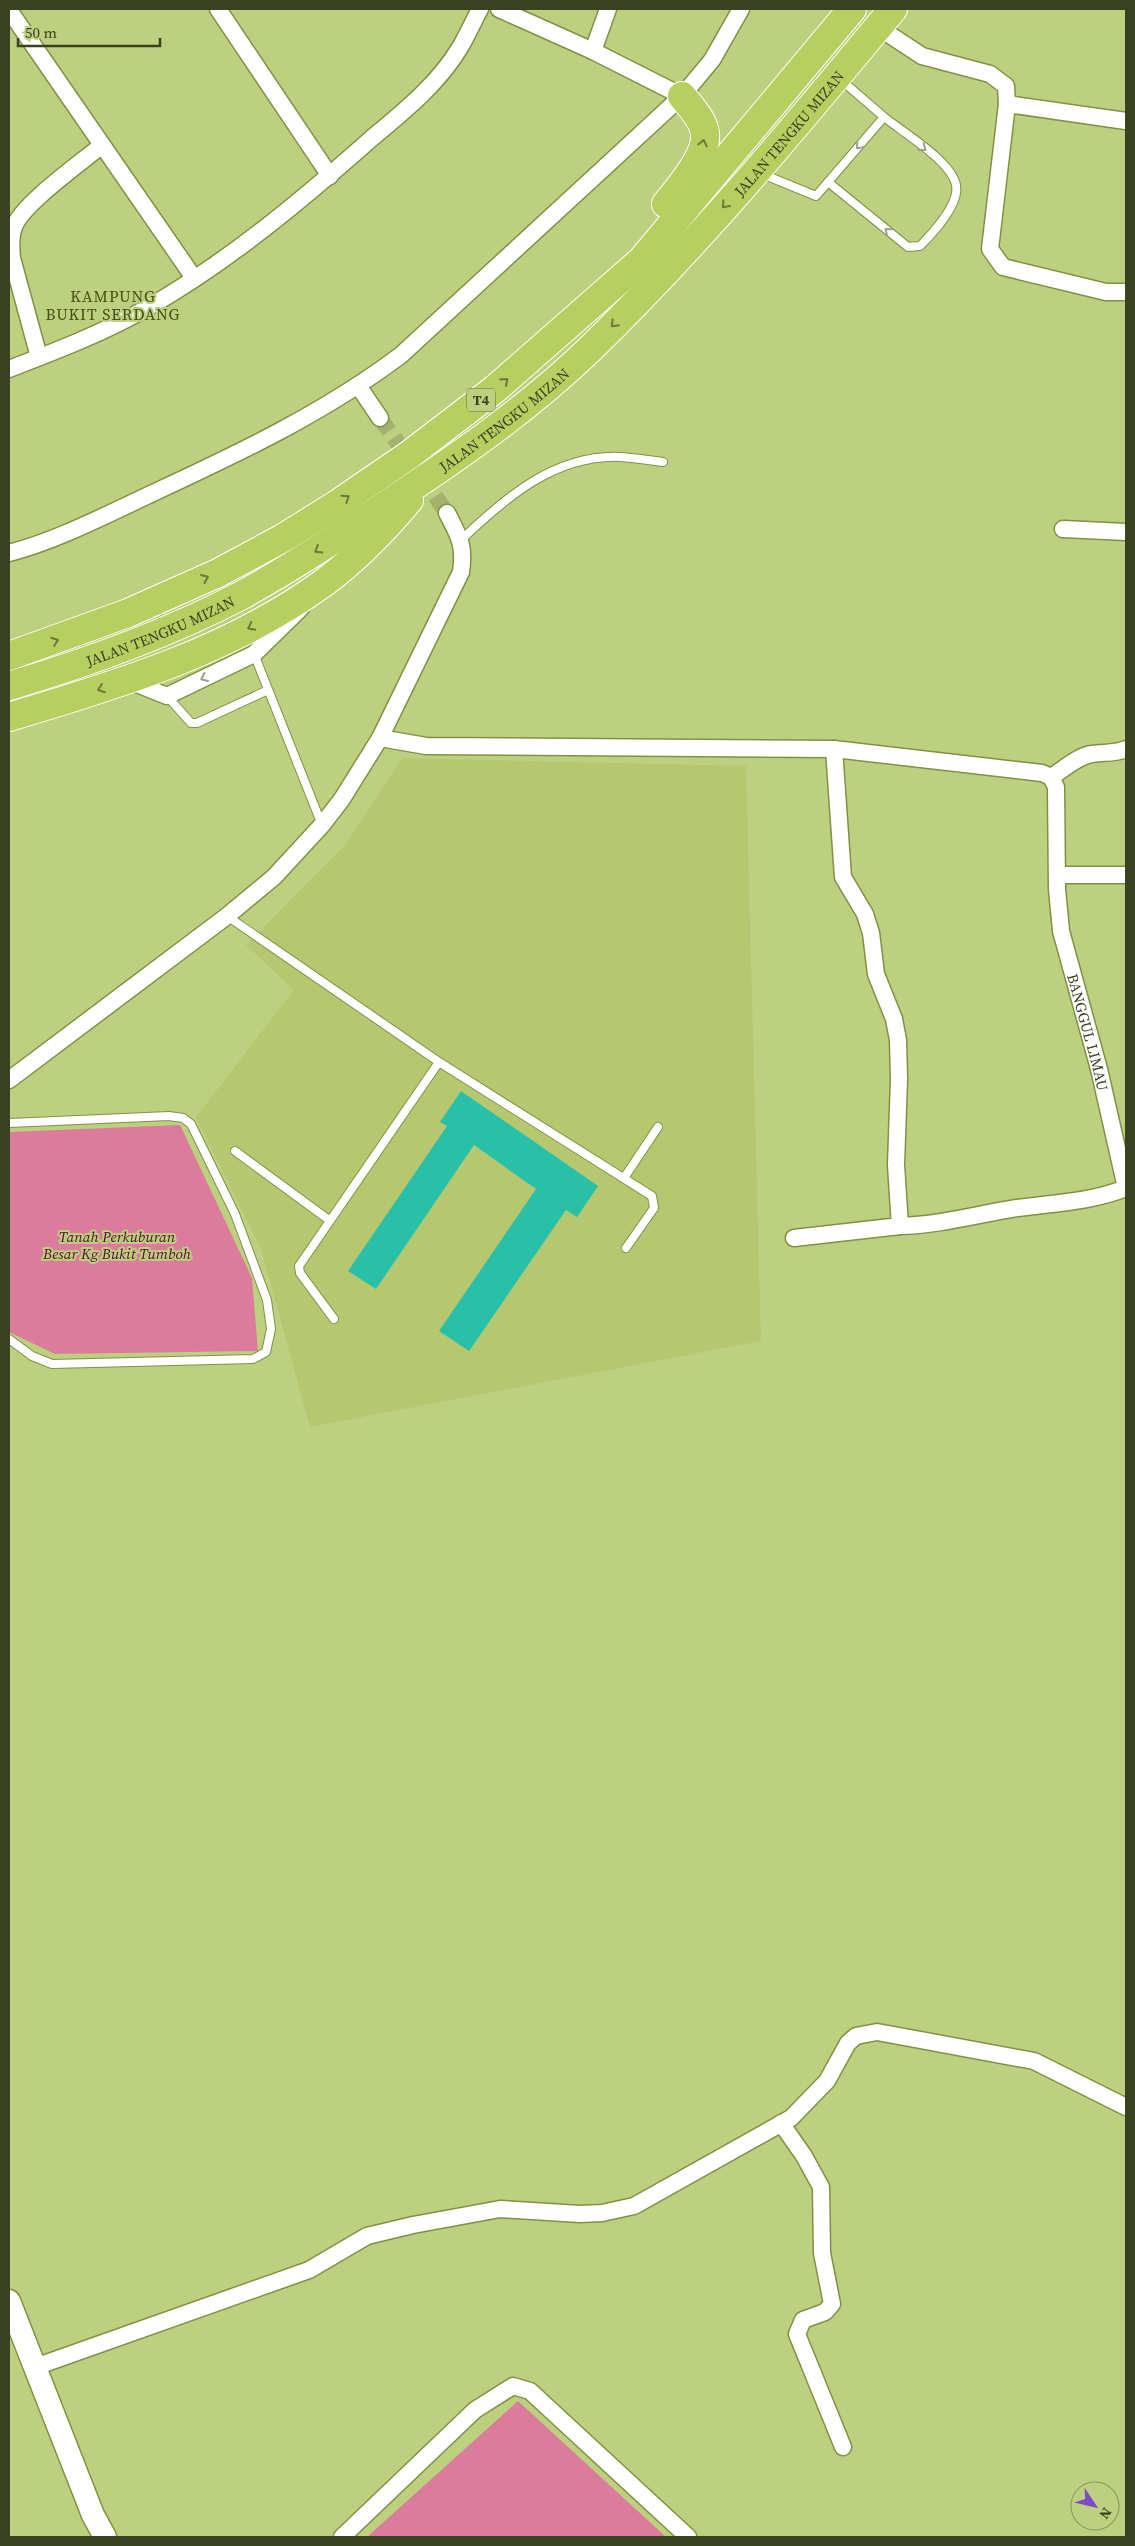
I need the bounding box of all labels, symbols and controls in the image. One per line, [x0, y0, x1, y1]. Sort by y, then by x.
scale bar [18, 15, 160, 47]
text: 50 m [25, 22, 57, 43]
street label: JALAN TENGKU MIZAN [728, 66, 848, 201]
one-way arrow [697, 139, 707, 147]
one-way arrow [856, 141, 865, 150]
one-way arrow [917, 142, 926, 151]
one-way arrow [722, 200, 731, 209]
one-way arrow [885, 228, 894, 237]
district label: KAMPUNG BUKIT SERDANG [46, 285, 180, 325]
one-way arrow [611, 318, 620, 327]
street label: JALAN TENGKU MIZAN [434, 363, 574, 477]
one-way arrow [499, 377, 508, 386]
road number: T4 [467, 388, 495, 412]
one-way arrow [340, 495, 350, 504]
one-way arrow [314, 544, 323, 553]
one-way arrow [200, 574, 209, 585]
street label: JALAN TENGKU MIZAN [82, 590, 238, 671]
one-way arrow [247, 621, 256, 631]
one-way arrow [50, 636, 59, 647]
one-way arrow [200, 672, 209, 682]
one-way arrow [97, 683, 105, 693]
street label: BANGGUL LIMAU [1063, 971, 1114, 1093]
park label: Tanah Perkuburan Besar Kg Bukit Tumboh [42, 1226, 191, 1264]
north arrow [1070, 2481, 1120, 2531]
text: N [1095, 2504, 1117, 2523]

